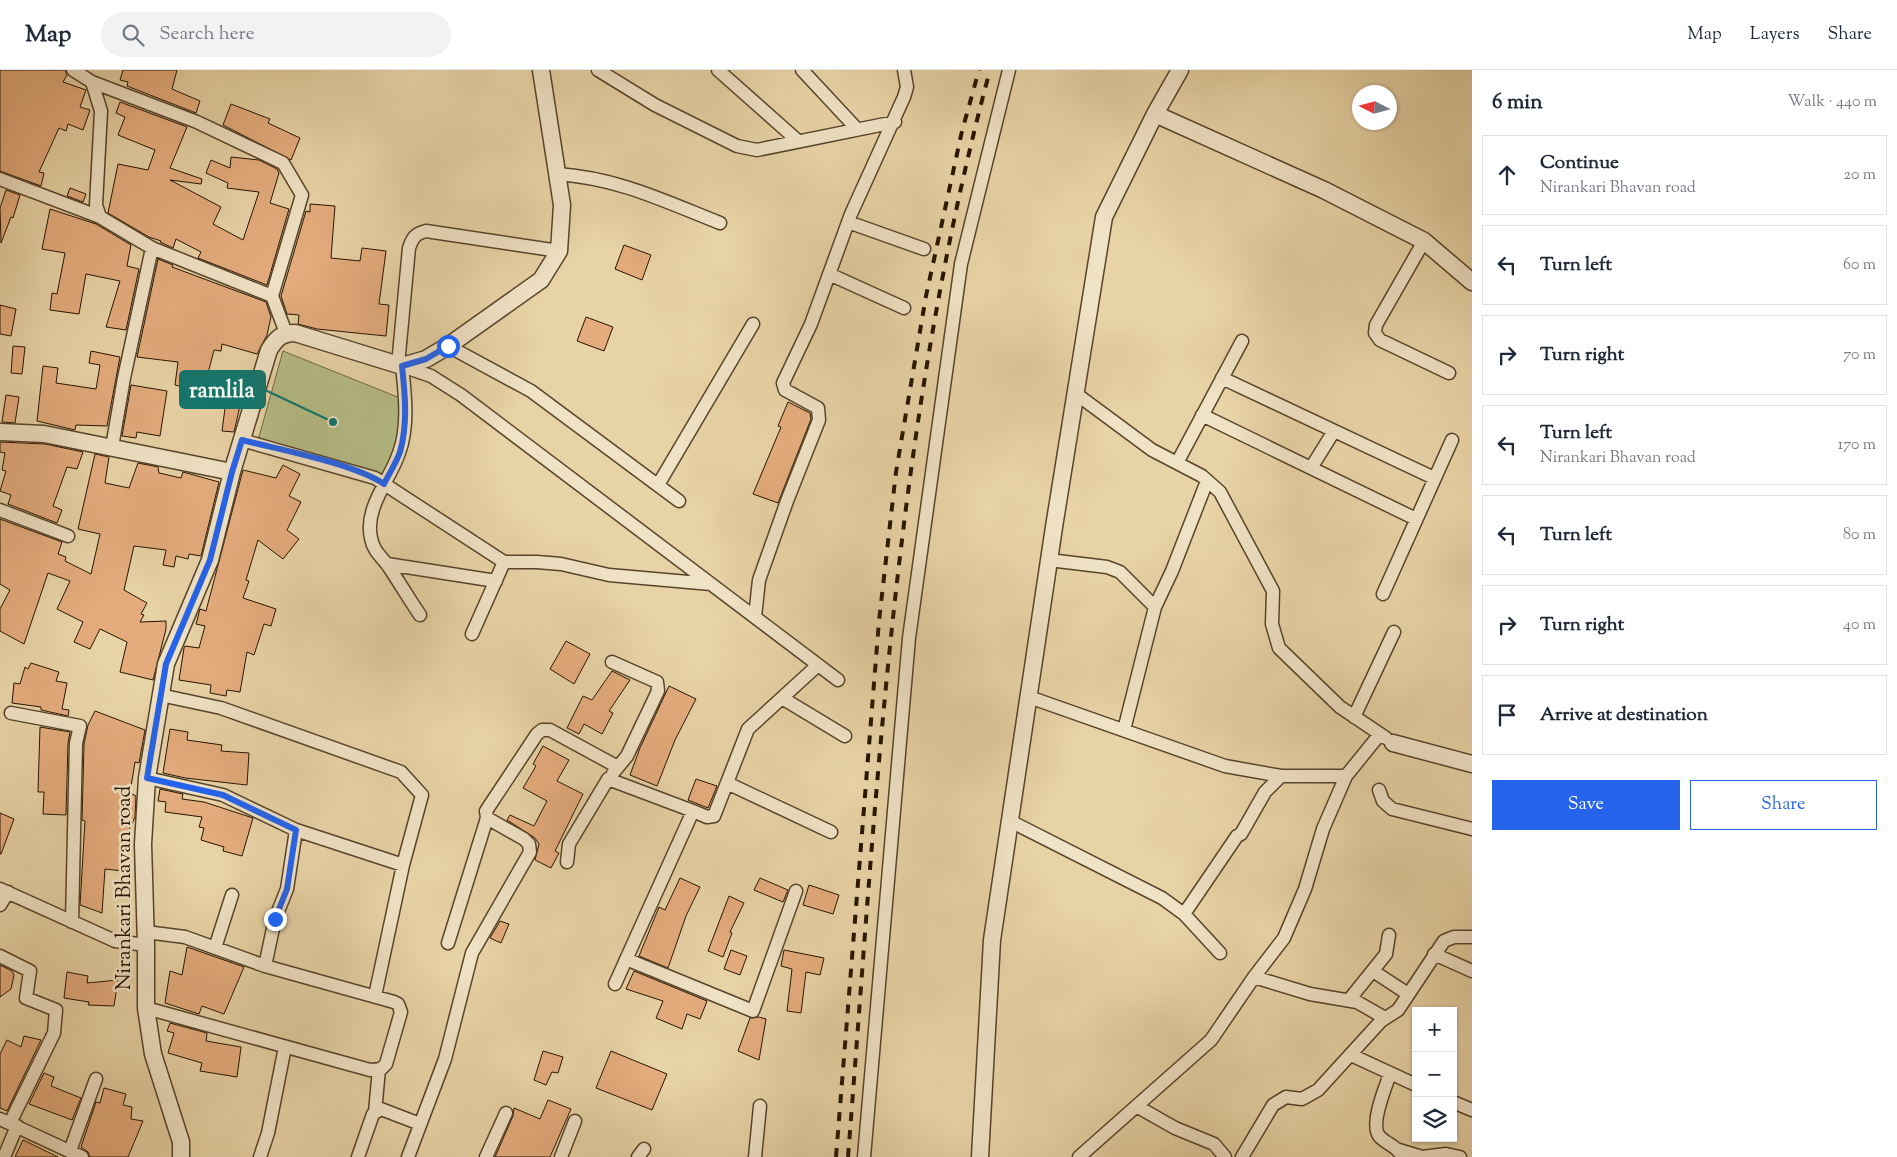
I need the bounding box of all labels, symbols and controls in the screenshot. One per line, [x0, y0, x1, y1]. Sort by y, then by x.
search box [101, 12, 451, 57]
text: Map [25, 18, 71, 52]
icon: search [119, 21, 147, 49]
text: Search here [159, 21, 255, 48]
text: Map [1687, 22, 1722, 48]
text: Layers [1750, 22, 1800, 48]
text: Share [1828, 22, 1872, 48]
north arrow [1352, 85, 1397, 130]
text: 6 min [1492, 88, 1543, 118]
text: Walk · 440 m [1788, 91, 1877, 114]
text: Continue [1540, 150, 1619, 177]
icon: ahead [1493, 161, 1521, 189]
text: 20 m [1843, 164, 1876, 187]
text: Nirankari Bhavan road [1540, 177, 1696, 200]
icon: left [1493, 251, 1521, 279]
text: Turn left [1540, 252, 1612, 279]
text: 60 m [1843, 254, 1876, 277]
route start [437, 335, 460, 358]
icon: right [1493, 341, 1521, 369]
text: Turn right [1540, 342, 1624, 369]
text: 70 m [1843, 344, 1876, 367]
callout: ramlila [180, 371, 265, 408]
text: ramlila [189, 376, 255, 408]
text: Turn left [1540, 420, 1612, 447]
icon: left [1493, 431, 1521, 459]
text: 170 m [1838, 434, 1876, 457]
text: Nirankari Bhavan road [1540, 447, 1696, 470]
icon: left [1493, 521, 1521, 549]
text: Turn left [1540, 522, 1612, 549]
text: 80 m [1843, 524, 1876, 547]
icon: right [1493, 611, 1521, 639]
text: Turn right [1540, 612, 1624, 639]
text: 40 m [1843, 614, 1876, 637]
icon: arrive [1493, 701, 1521, 729]
text: Arrive at destination [1540, 702, 1708, 729]
button: Save [1492, 780, 1680, 830]
button: Share [1690, 780, 1877, 830]
street label: Nirankari Bhavan road [110, 786, 140, 990]
route end [264, 908, 287, 931]
map controls [1412, 1007, 1457, 1142]
button: + [1412, 1007, 1457, 1052]
button: − [1412, 1052, 1457, 1097]
button: layers [1412, 1097, 1457, 1142]

